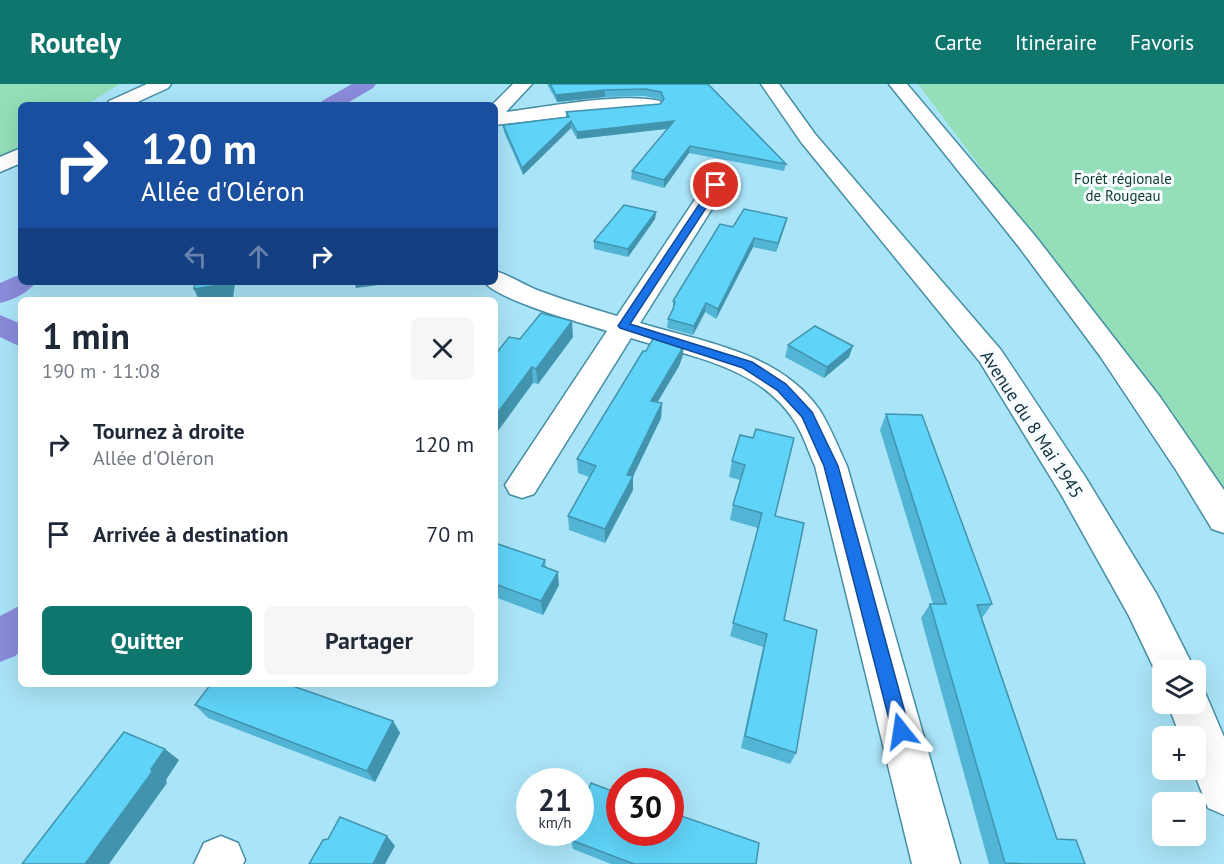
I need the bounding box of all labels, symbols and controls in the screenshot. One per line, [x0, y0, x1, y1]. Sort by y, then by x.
text: Routely [30, 24, 121, 61]
text: Carte [935, 29, 982, 56]
text: Itinéraire [1015, 29, 1097, 56]
text: Favoris [1130, 29, 1194, 56]
text: 120 m [141, 121, 257, 176]
icon: right [42, 126, 120, 204]
pin [690, 159, 741, 210]
icon: arrive [699, 168, 732, 201]
park label: Forêt régionale de Rougeau [1074, 169, 1172, 205]
text: Allée d'Oléron [141, 174, 305, 208]
icon: left [179, 240, 212, 273]
icon: ahead [242, 240, 275, 273]
icon: right [305, 240, 338, 273]
text: 1 min [42, 312, 130, 359]
button: close [411, 317, 474, 380]
street label: Avenue du 8 Mai 1945 [976, 346, 1088, 502]
text: 190 m · 11:08 [42, 358, 160, 384]
text: Tournez à droite [93, 417, 245, 445]
icon: right [42, 428, 75, 461]
text: 120 m [414, 430, 474, 458]
text: Allée d'Oléron [93, 445, 214, 471]
icon: arrive [42, 518, 75, 551]
text: Arrivée à destination [93, 520, 289, 548]
text: 70 m [426, 520, 474, 548]
button: Quitter [42, 606, 252, 675]
button: Partager [264, 606, 474, 675]
map controls [1152, 660, 1206, 846]
button: layers [1152, 660, 1206, 714]
position arrow [869, 699, 933, 763]
button: + [1152, 726, 1206, 780]
speed limit sign: 30 [606, 768, 684, 846]
text: 21 [538, 780, 572, 819]
button: − [1152, 792, 1206, 846]
text: km/h [539, 813, 571, 832]

